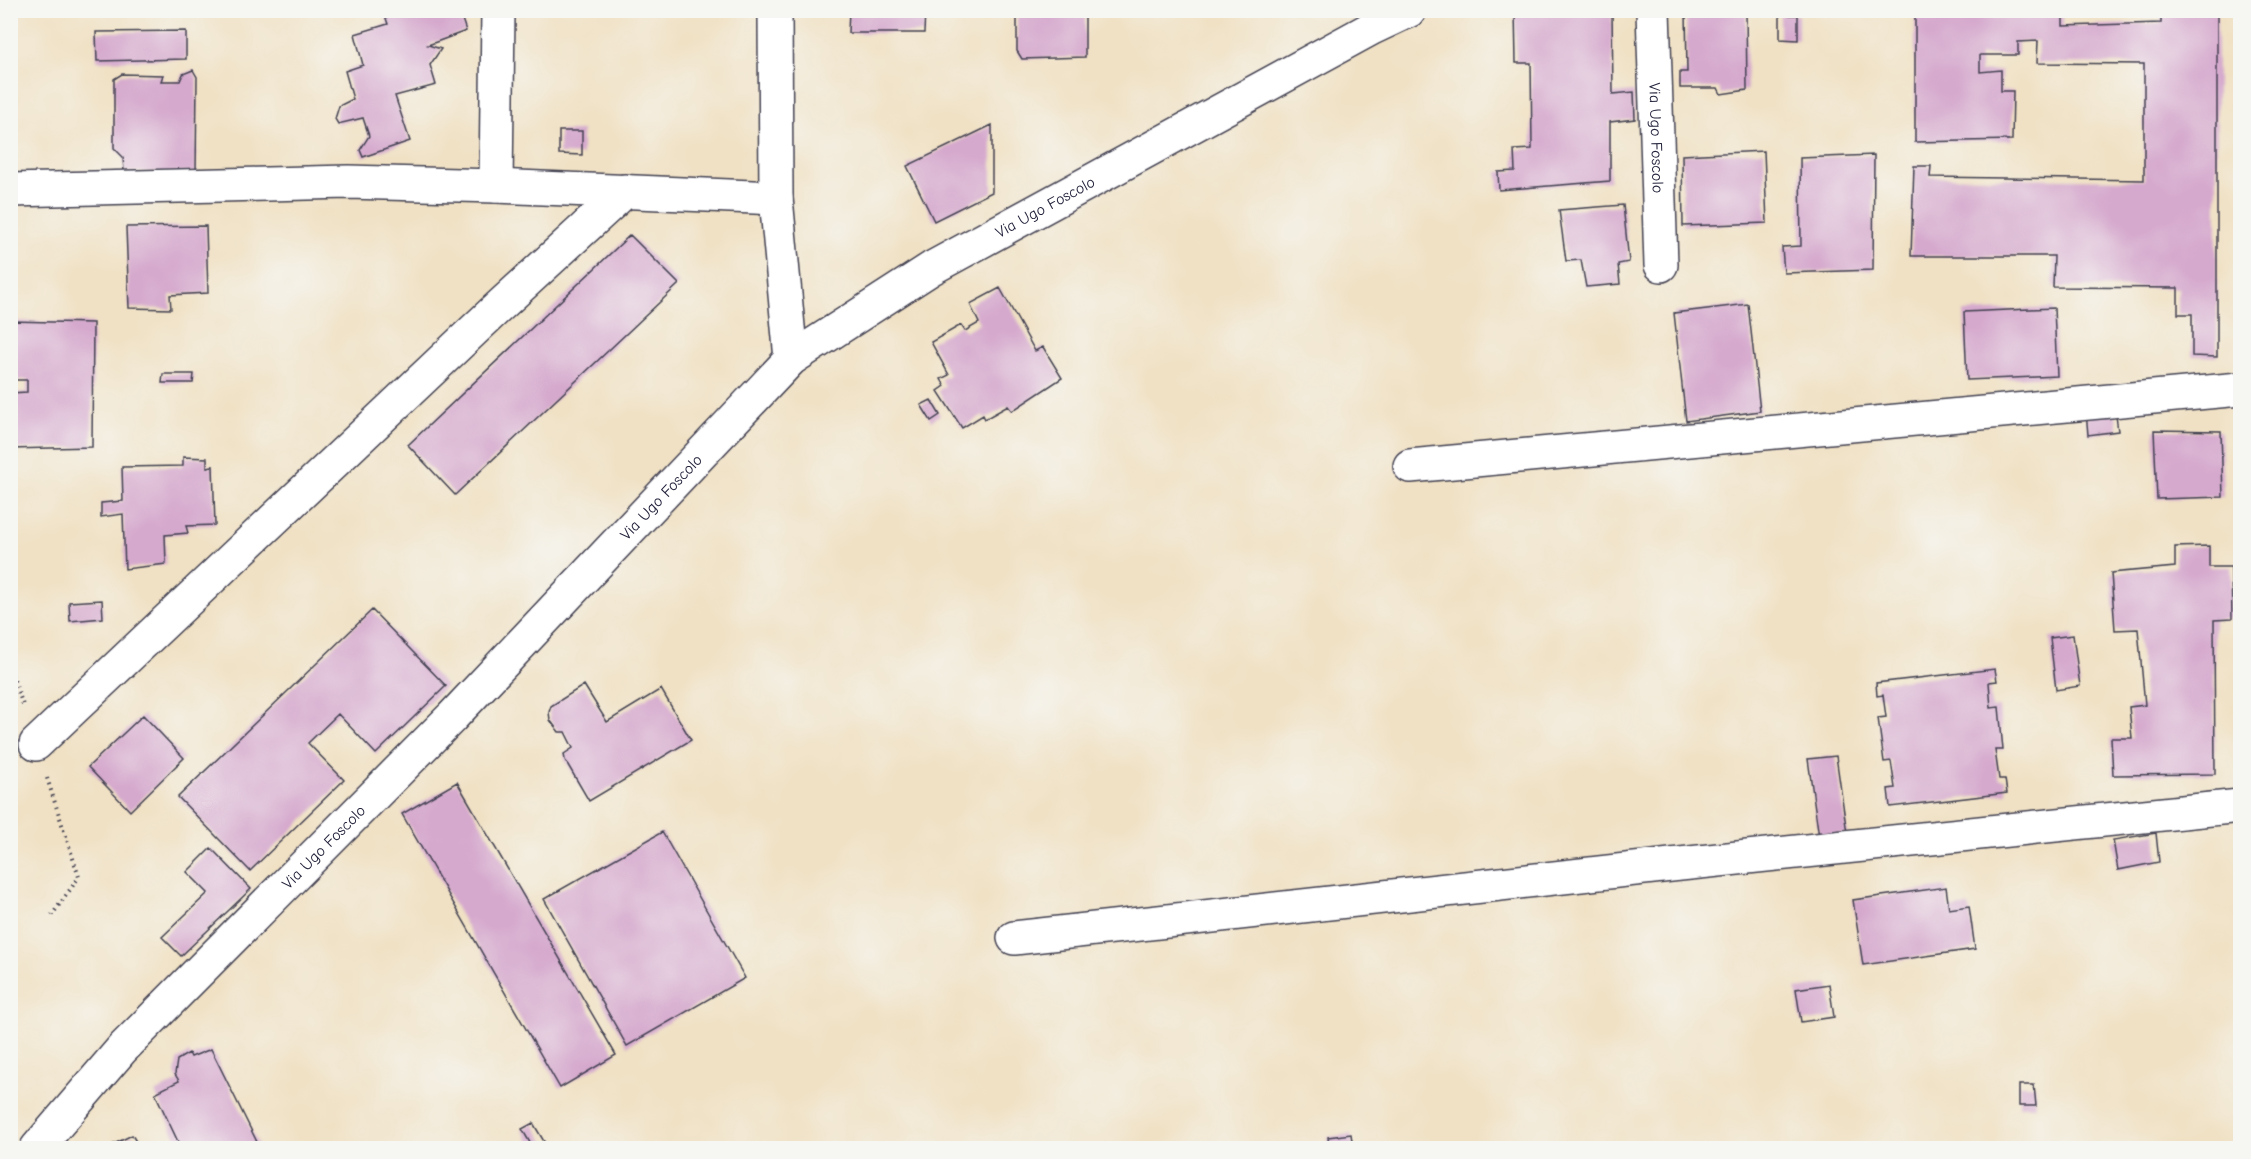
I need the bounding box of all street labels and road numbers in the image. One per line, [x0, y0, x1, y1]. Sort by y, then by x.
street label: Via Ugo Foscolo [1645, 82, 1667, 194]
street label: Via Ugo Foscolo [992, 173, 1098, 242]
street label: Via Ugo Foscolo [617, 451, 706, 544]
street label: Via Ugo Foscolo [279, 802, 369, 893]

